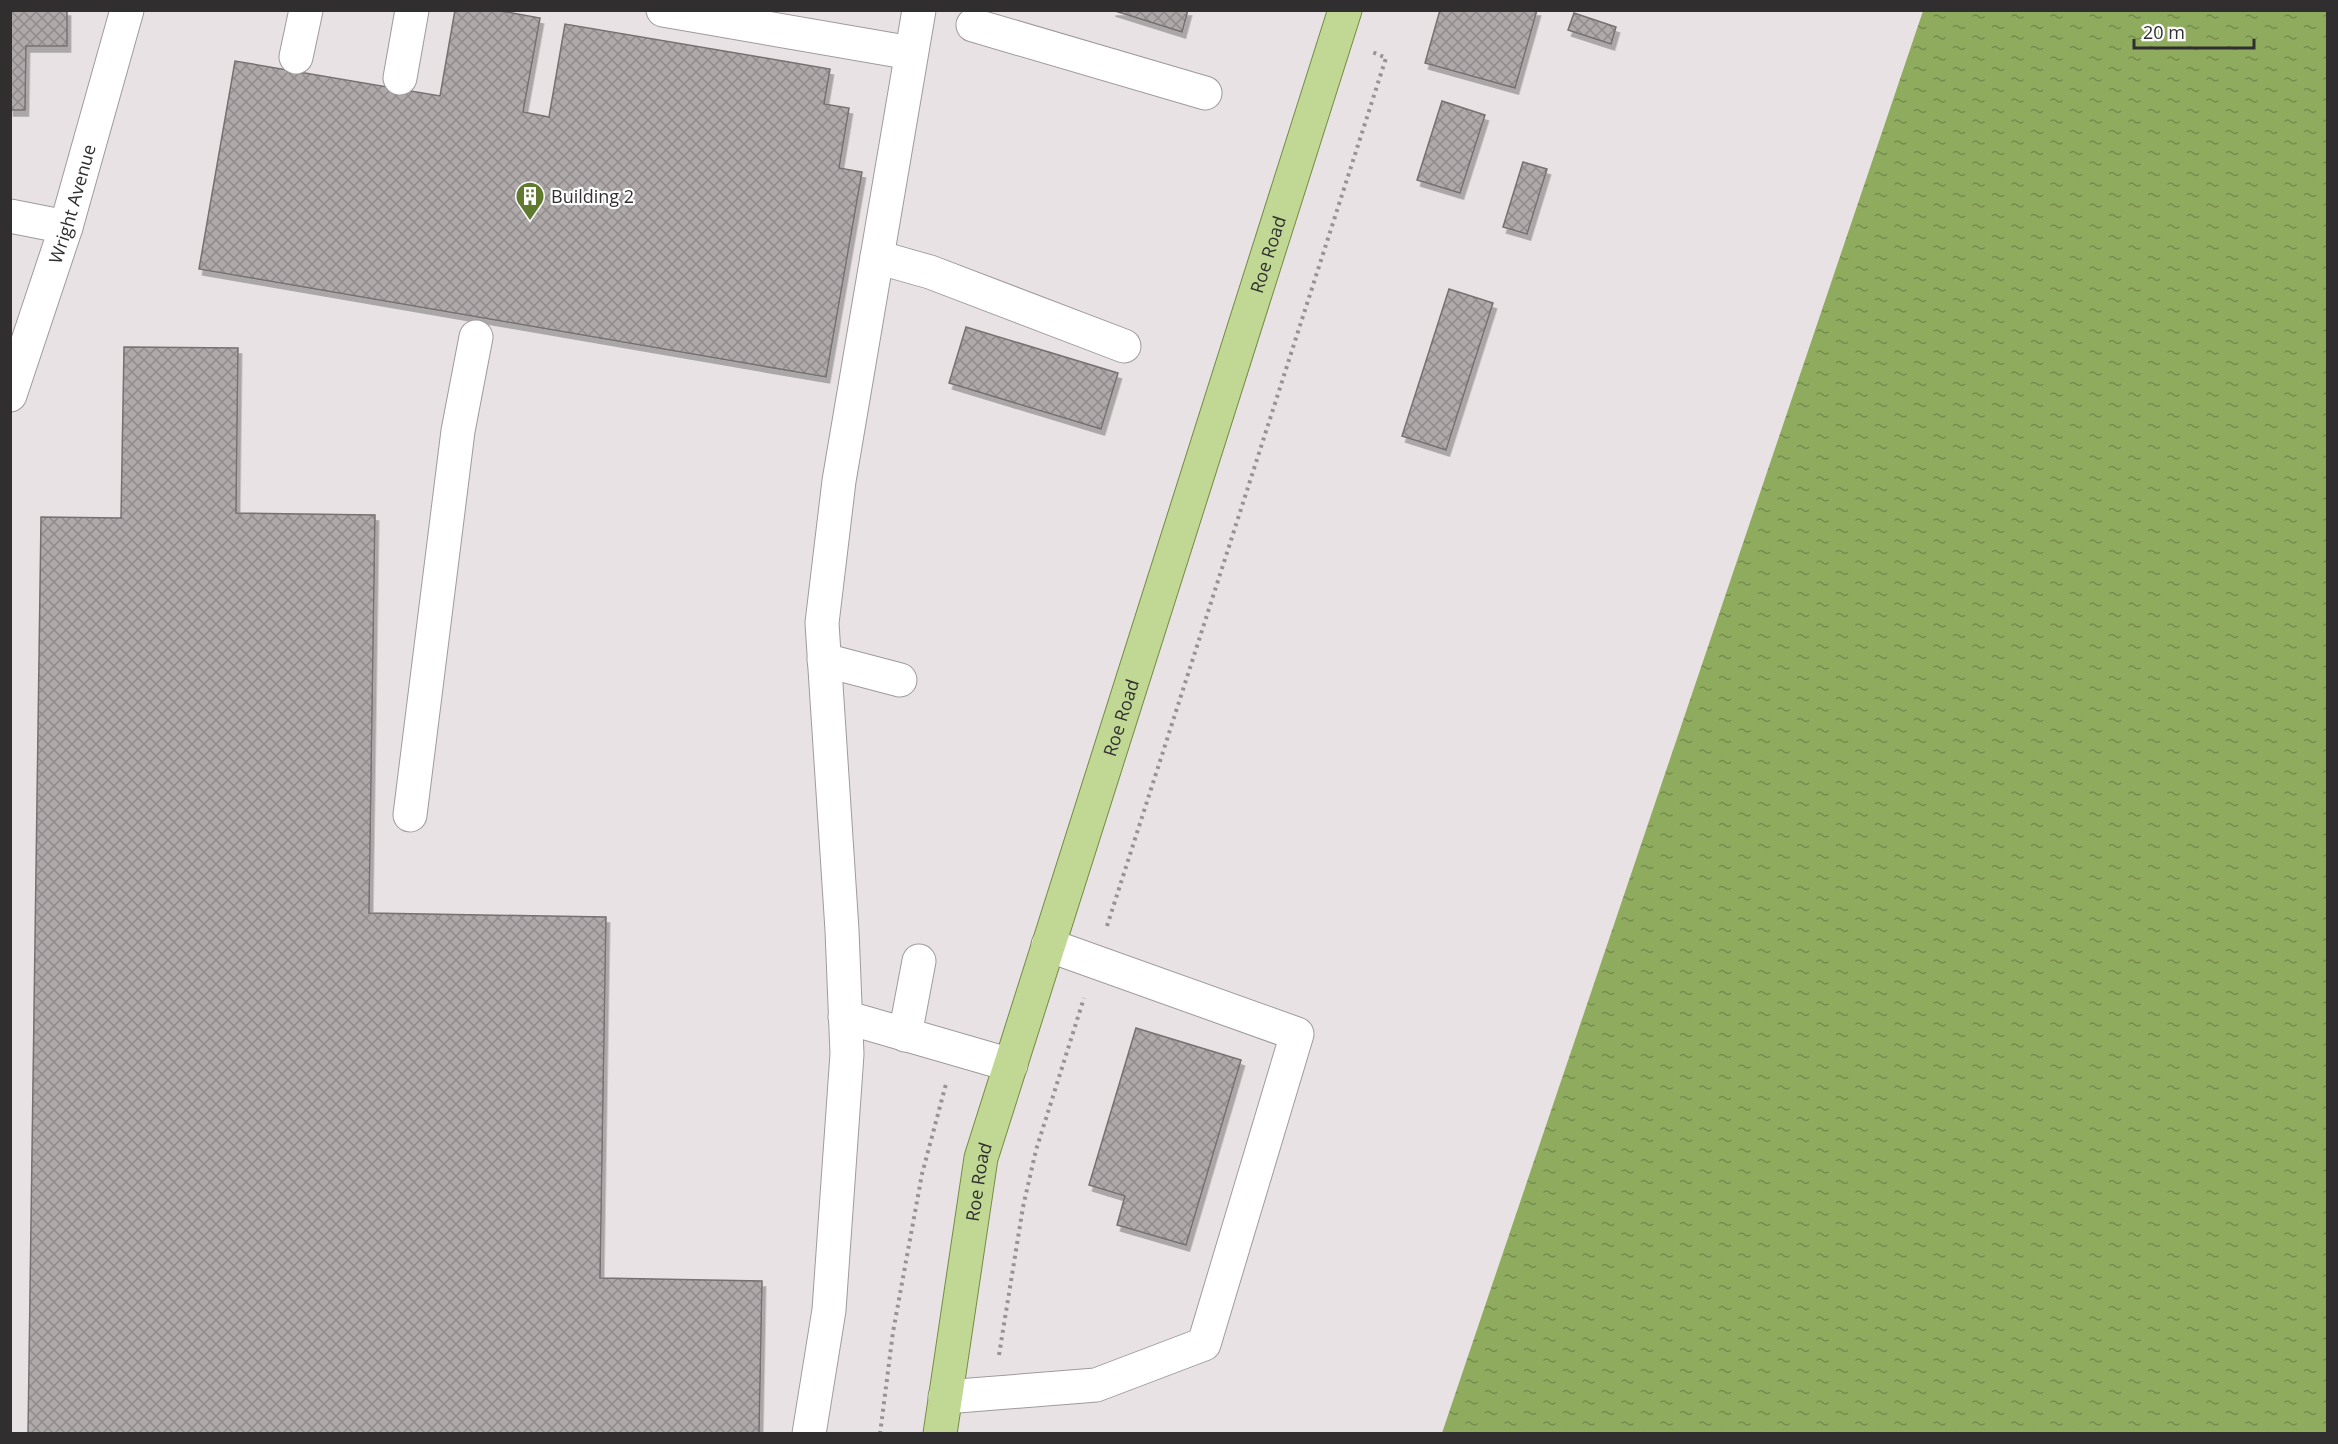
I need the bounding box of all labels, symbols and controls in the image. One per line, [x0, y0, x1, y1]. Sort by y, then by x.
scale bar [2134, 12, 2254, 50]
text: 20 m [2143, 20, 2185, 44]
street label: Wright Avenue [43, 141, 101, 267]
building icon: Building 2 [514, 180, 546, 222]
place label: Building 2 [551, 184, 634, 208]
street label: Roe Road [1244, 213, 1291, 296]
street label: Roe Road [1097, 676, 1144, 759]
street label: Roe Road [960, 1139, 997, 1223]

